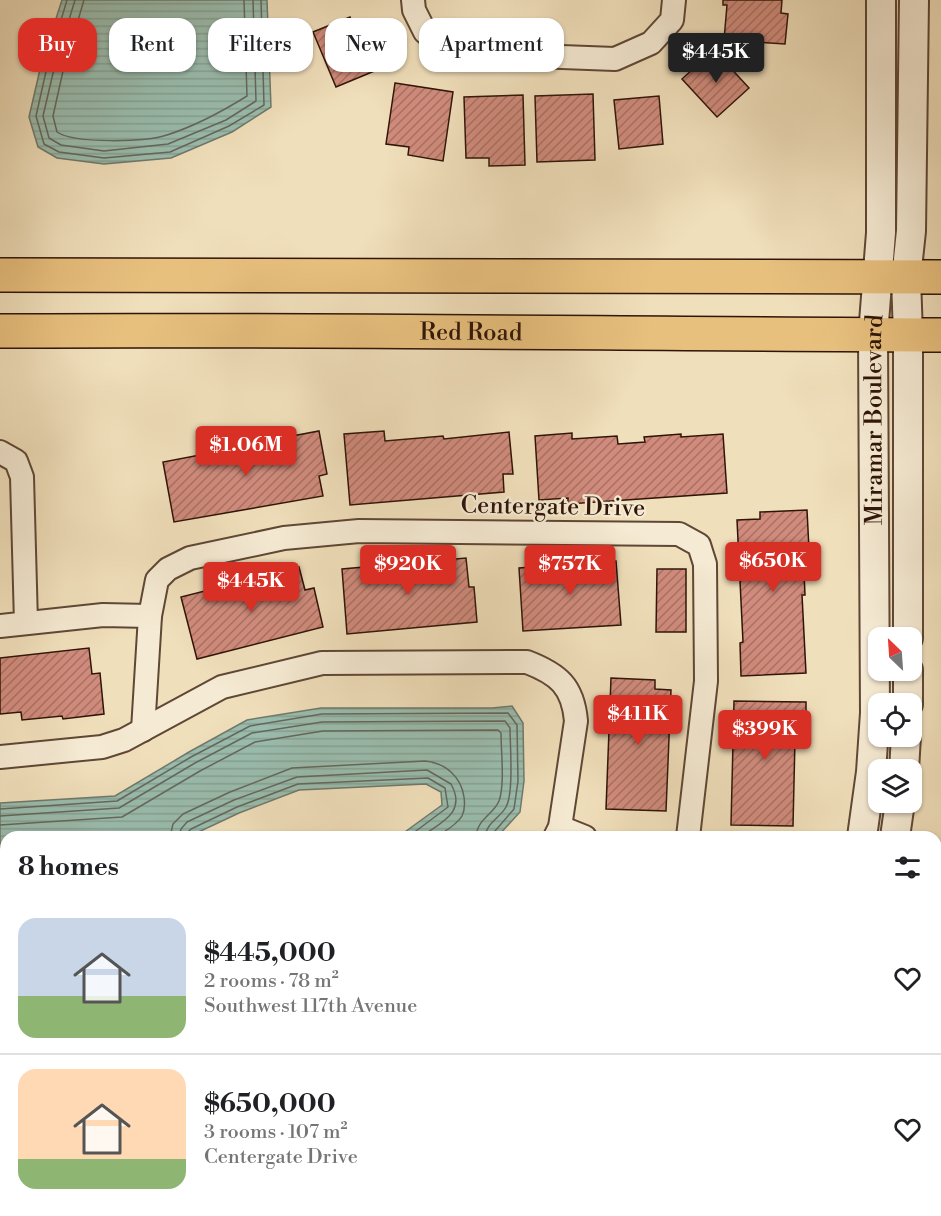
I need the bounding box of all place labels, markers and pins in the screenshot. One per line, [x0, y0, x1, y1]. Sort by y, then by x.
pin: $445K [674, 33, 758, 84]
pin: $1.06M [197, 426, 295, 477]
pin: $650K [731, 542, 815, 593]
pin: $920K [366, 545, 450, 596]
pin: $757K [528, 545, 612, 596]
pin: $445K [209, 562, 293, 613]
pin: $411K [596, 695, 680, 746]
pin: $399K [723, 710, 807, 761]

